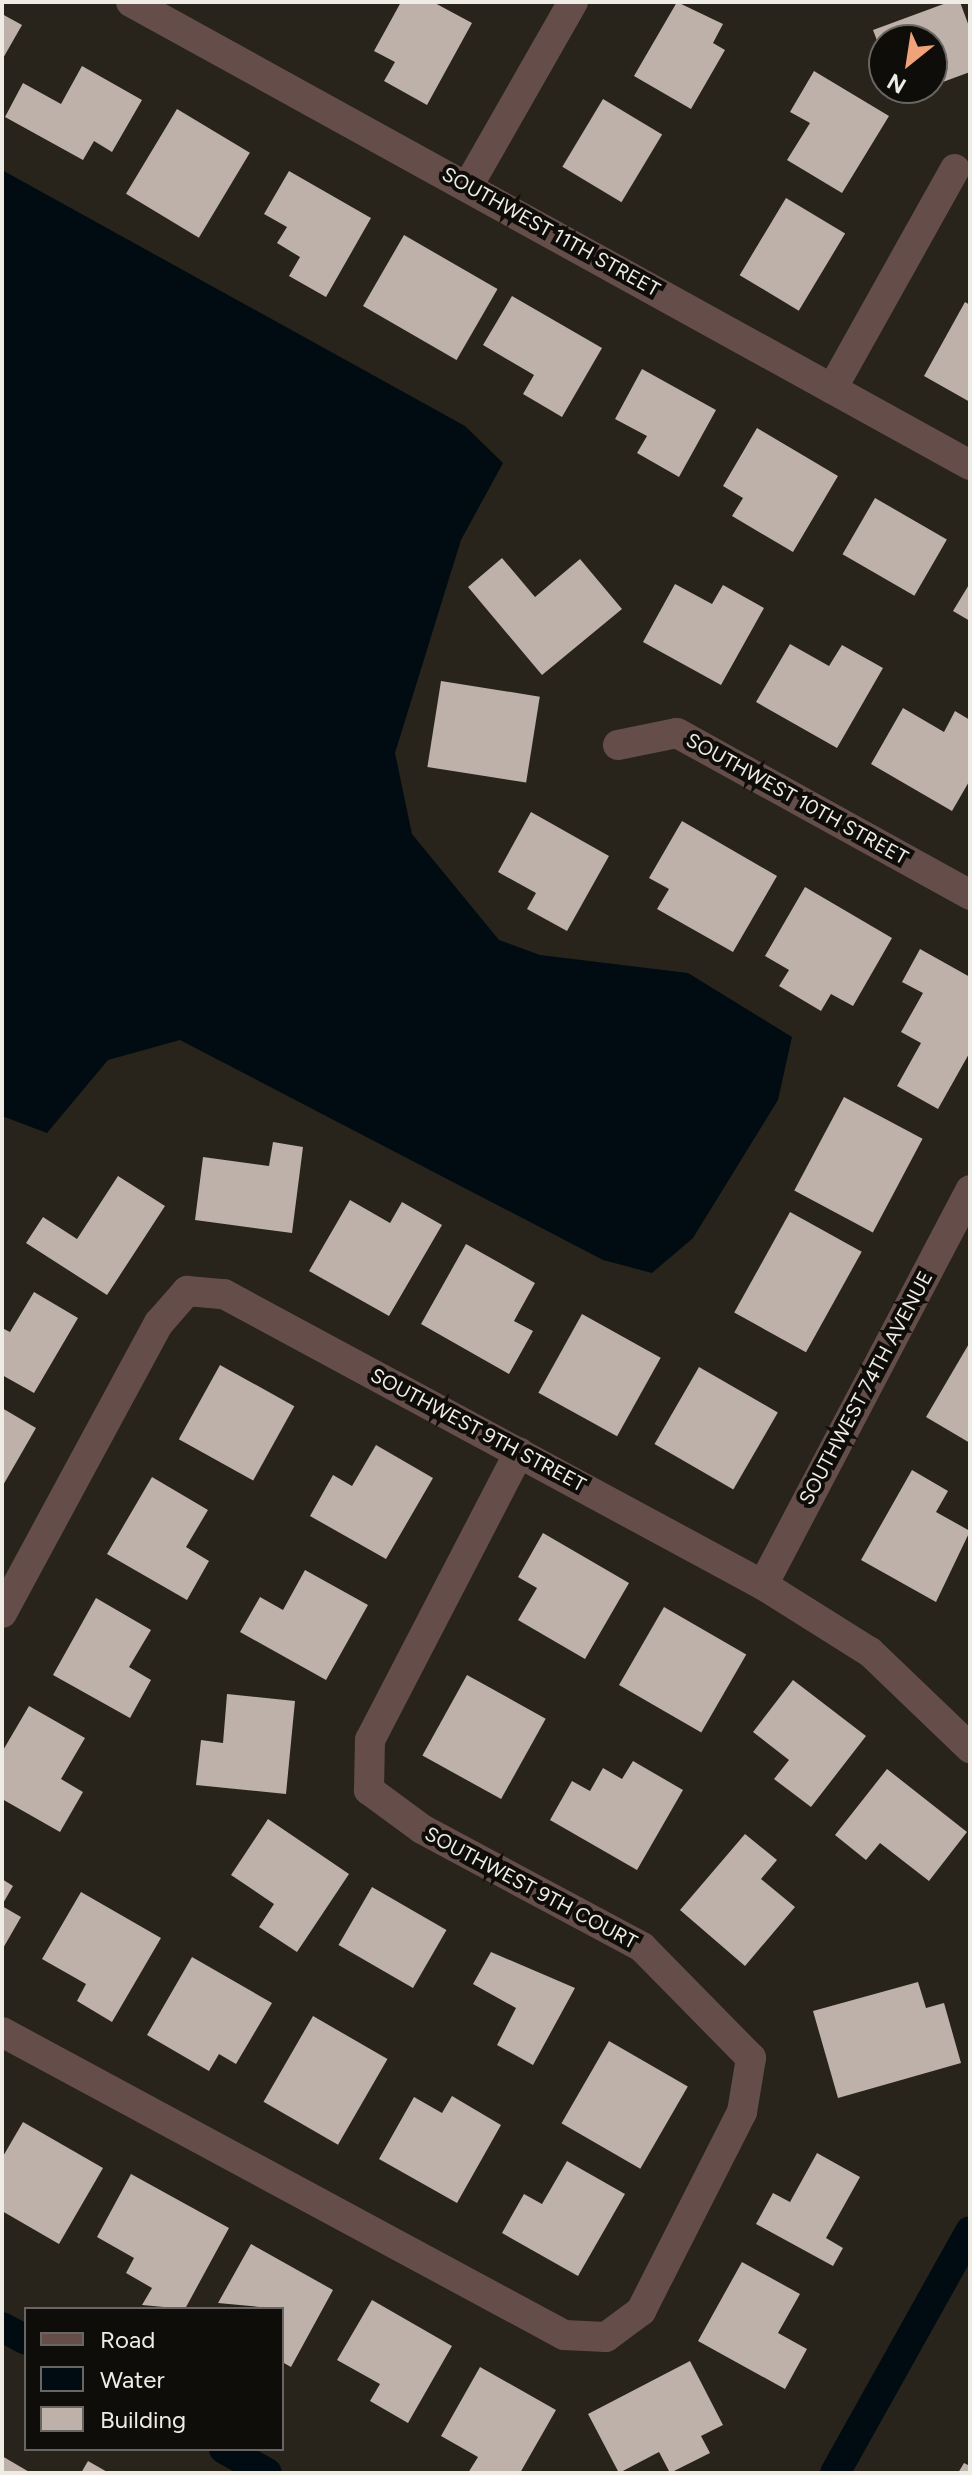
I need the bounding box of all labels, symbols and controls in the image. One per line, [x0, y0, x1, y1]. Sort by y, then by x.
north arrow [868, 24, 948, 104]
text: N [883, 68, 911, 99]
street label: SOUTHWEST 11TH STREET [438, 162, 664, 302]
street label: SOUTHWEST 10TH STREET [682, 728, 912, 870]
street label: SOUTHWEST 74TH AVENUE [794, 1267, 938, 1509]
street label: SOUTHWEST 9TH STREET [366, 1363, 590, 1497]
street label: SOUTHWEST 9TH COURT [421, 1822, 641, 1954]
legend [24, 2307, 284, 2451]
text: Road [100, 2325, 155, 2354]
text: Water [100, 2365, 165, 2394]
text: Building [100, 2405, 186, 2434]

